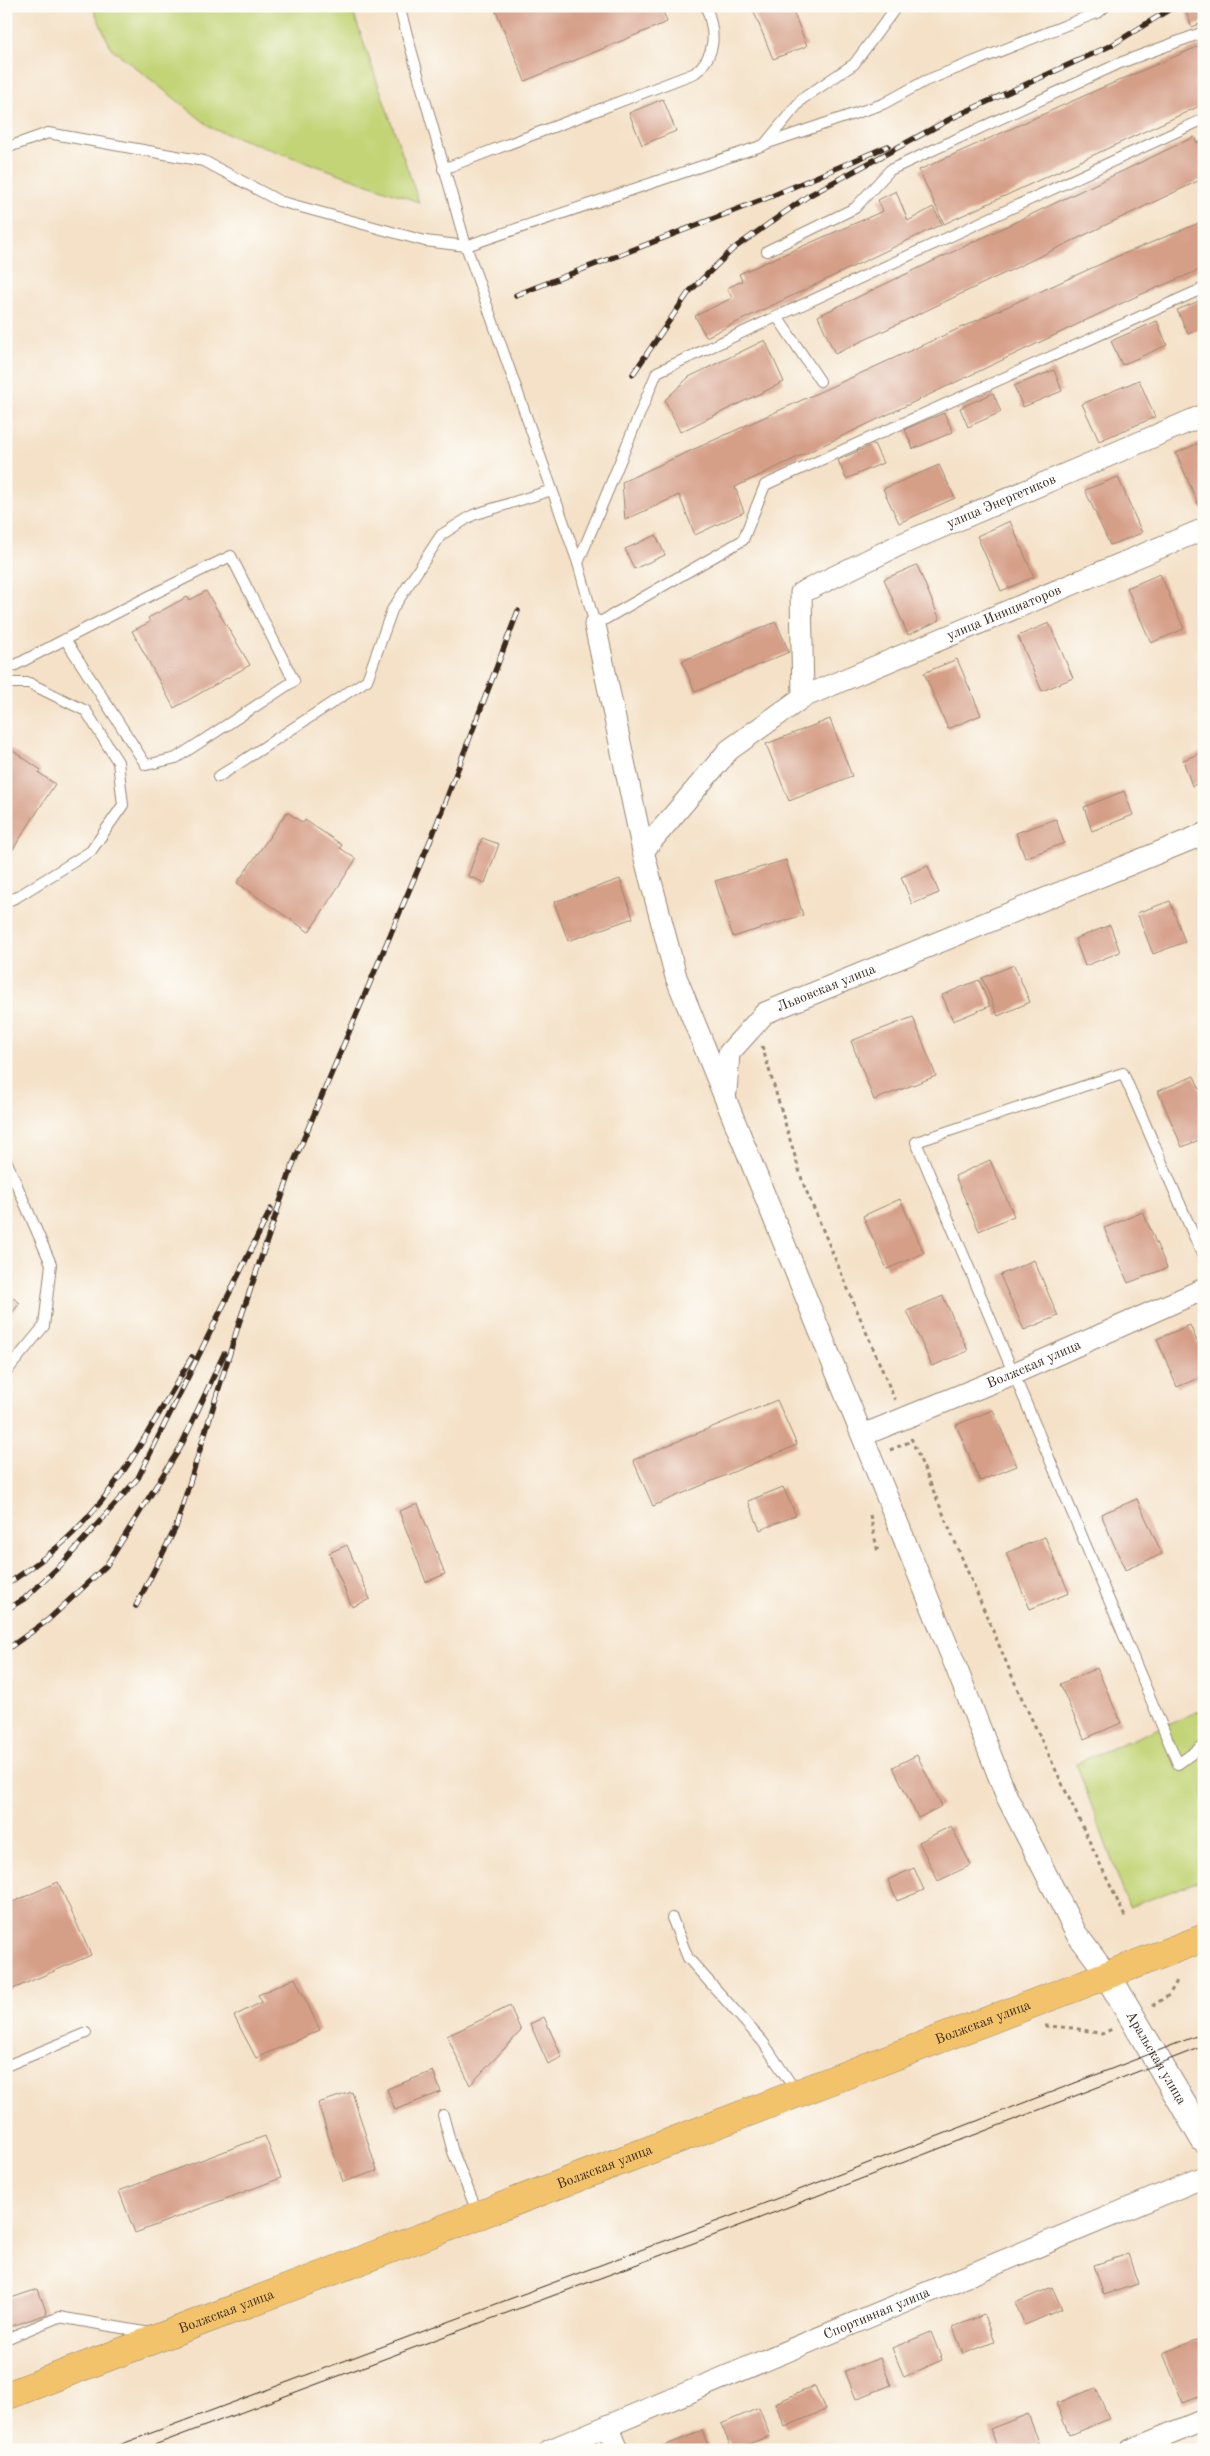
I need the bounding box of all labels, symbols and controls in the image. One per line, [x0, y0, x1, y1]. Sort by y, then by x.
street label: улица Энергетиков [945, 472, 1058, 531]
street label: улица Инициаторов [945, 583, 1063, 643]
street label: Львовская улица [775, 962, 878, 1014]
street label: Волжская улица [985, 1338, 1083, 1391]
street label: Волжская улица [933, 1998, 1033, 2047]
street label: Аральская улица [1123, 2009, 1189, 2107]
street label: Волжская улица [555, 2143, 654, 2192]
street label: Спортивная улица [821, 2285, 932, 2342]
street label: Волжская улица [177, 2287, 276, 2336]

